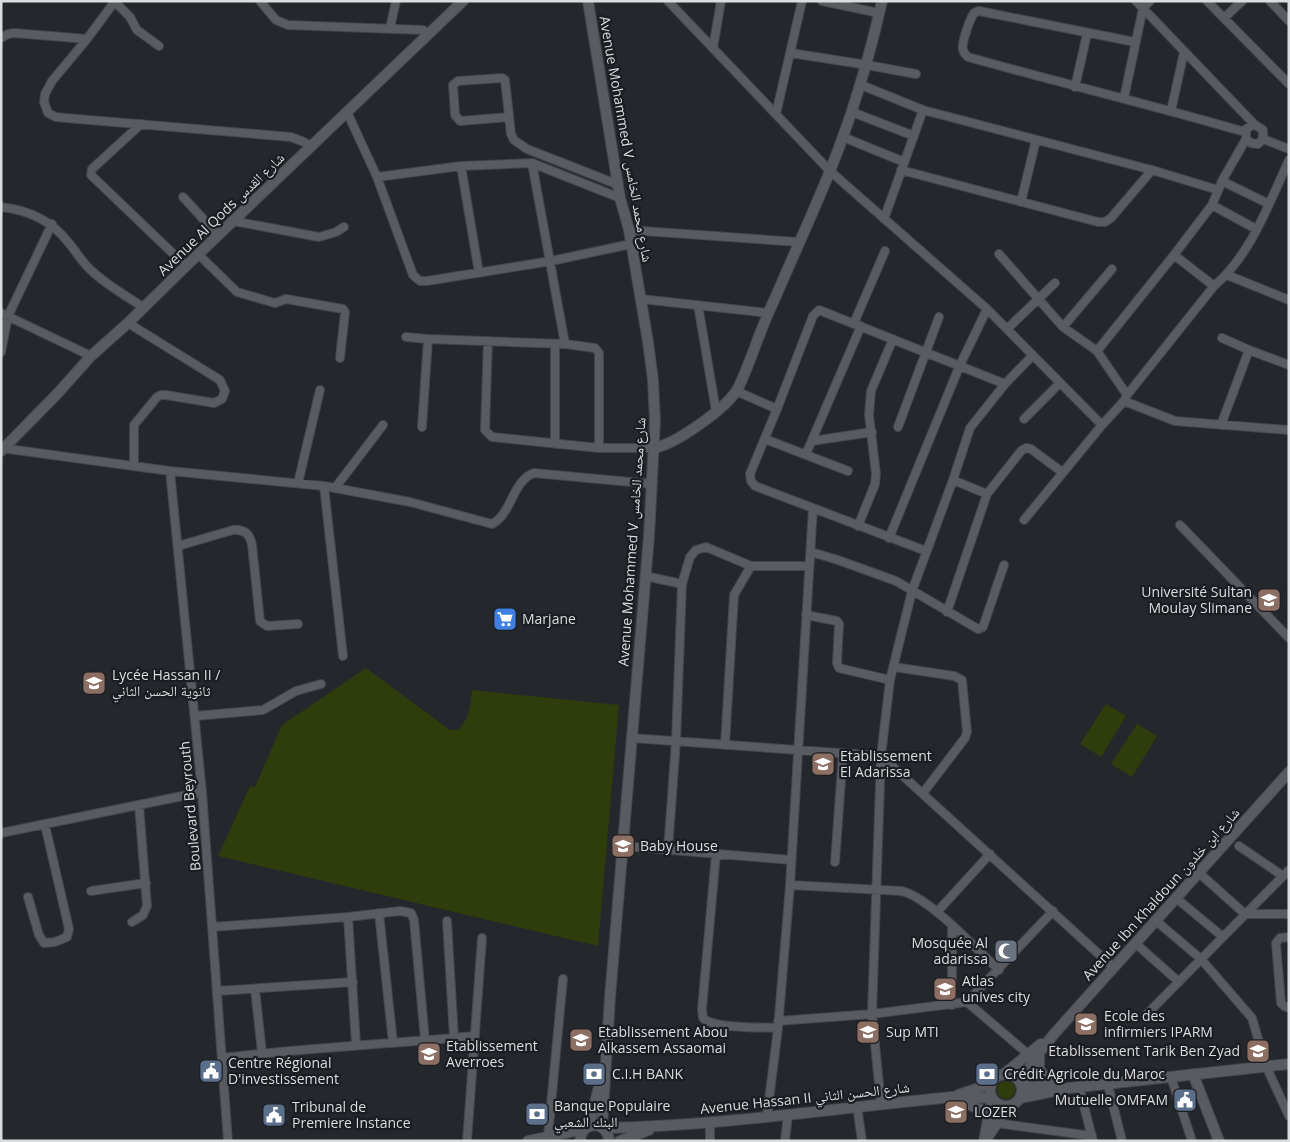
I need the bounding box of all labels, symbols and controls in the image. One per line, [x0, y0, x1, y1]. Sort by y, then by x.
street label: Avenue Mohammed V شارع محمد الخامس [594, 14, 658, 264]
street label: Avenue Al Qods شارع القدس [153, 148, 289, 280]
street label: Avenue Mohammed V شارع محمد الخامس [613, 417, 651, 667]
place label: Université Sultan Moulay Slimane [1141, 582, 1252, 617]
school or university icon: Université Sultan Moulay Slimane [1256, 587, 1282, 613]
supermarket icon: Marjane [492, 606, 518, 632]
place label: Marjane [522, 609, 576, 628]
place label: Lycée Hassan II / ثانوية الحسن الثاني [112, 665, 220, 703]
school or university icon: Lycée Hassan II / ثانوية الحسن الثاني [81, 670, 107, 696]
street label: Boulevard Beyrouth [174, 740, 205, 872]
place label: Etablissement El Adarissa [840, 746, 932, 781]
school or university icon: Etablissement El Adarissa [810, 751, 836, 777]
street label: Avenue Ibn Khaldoun شارع ابن خلدون [1078, 803, 1244, 985]
school or university icon: Baby House [610, 833, 636, 859]
place label: Baby House [640, 836, 718, 855]
place label: Mosquée Al adarissa [911, 933, 988, 968]
mosque icon: Mosquée Al adarissa [993, 938, 1019, 964]
place label: Atlas unives city [962, 971, 1031, 1006]
school or university icon: Atlas unives city [932, 976, 958, 1002]
place label: Ecole des infirmiers IPARM [1104, 1006, 1213, 1041]
school or university icon: Ecole des infirmiers IPARM [1073, 1011, 1099, 1037]
school or university icon: Sup MTI [855, 1019, 881, 1045]
place label: Etablissement Abou Alkassem Assaomai [598, 1022, 728, 1057]
place label: Sup MTI [886, 1022, 939, 1041]
school or university icon: Etablissement Abou Alkassem Assaomai [568, 1027, 594, 1053]
place label: Etablissement Averroes [446, 1036, 538, 1071]
school or university icon: Etablissement Tarik Ben Zyad [1245, 1038, 1271, 1064]
school or university icon: Etablissement Averroes [416, 1041, 442, 1067]
place label: Etablissement Tarik Ben Zyad [1048, 1041, 1240, 1060]
place label: Centre Régional D'investissement [228, 1053, 339, 1088]
public building icon: Centre Régional D'investissement [198, 1058, 224, 1084]
bank icon: C.I.H BANK [581, 1061, 607, 1087]
bank icon: Crédit Agricole du Maroc [974, 1061, 1000, 1087]
place label: C.I.H BANK [612, 1064, 683, 1083]
place label: Crédit Agricole du Maroc [1004, 1064, 1165, 1083]
street label: Avenue Hassan II شارع الحسن الثاني [699, 1077, 911, 1121]
public building icon: Mutuelle OMFAM [1172, 1087, 1198, 1113]
place label: Mutuelle OMFAM [1055, 1090, 1168, 1109]
place label: Banque Populaire البنك الشعبي [554, 1096, 671, 1134]
place label: Tribunal de Premiere Instance [292, 1097, 411, 1132]
school or university icon: LOZER [943, 1099, 969, 1125]
bank icon: Banque Populaire البنك الشعبي [524, 1101, 550, 1127]
public building icon: Tribunal de Premiere Instance [261, 1102, 287, 1128]
place label: LOZER [974, 1102, 1017, 1121]

